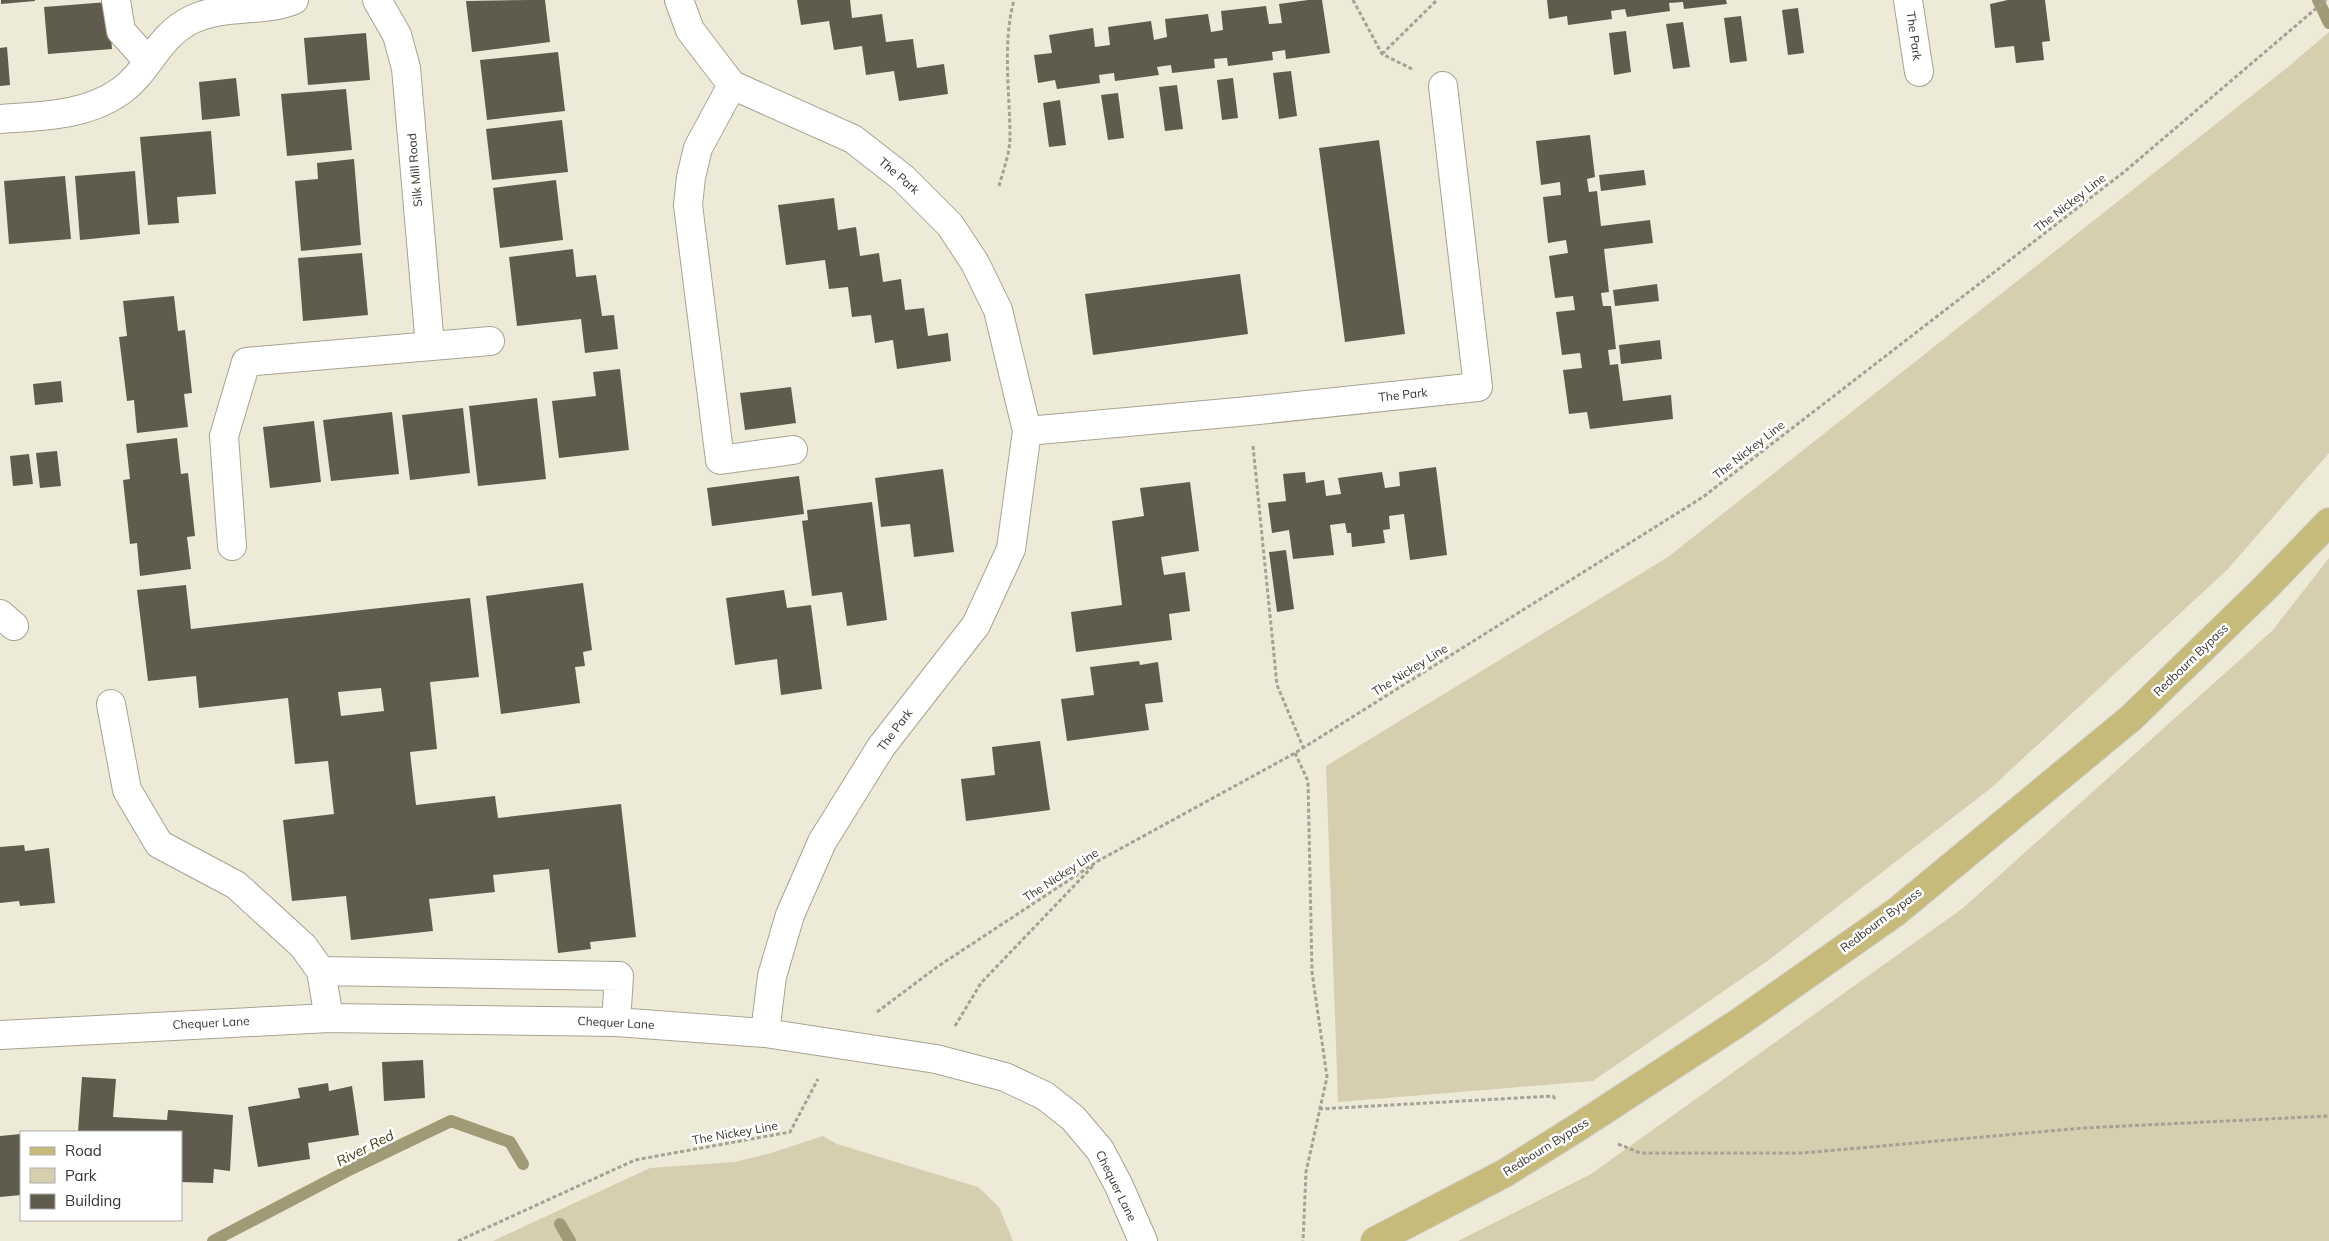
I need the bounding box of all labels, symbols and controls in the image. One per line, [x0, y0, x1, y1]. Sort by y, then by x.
street label: The Park [1904, 11, 1925, 62]
street label: Silk Mill Road [404, 133, 425, 208]
street label: The Park [876, 154, 923, 198]
street label: The Nickey Line [2031, 170, 2108, 235]
street label: The Park [1378, 384, 1429, 405]
street label: The Nickey Line [1710, 417, 1787, 482]
street label: Redbourn Bypass [2150, 620, 2231, 699]
street label: The Nickey Line [1369, 640, 1450, 699]
street label: The Park [874, 705, 916, 754]
street label: The Nickey Line [1020, 845, 1101, 904]
street label: Redbourn Bypass [1837, 884, 1924, 955]
street label: Chequer Lane [172, 1013, 250, 1032]
street label: Chequer Lane [577, 1013, 655, 1032]
street label: Redbourn Bypass [1500, 1114, 1591, 1179]
street label: The Nickey Line [691, 1118, 779, 1147]
water label: River Red [333, 1126, 397, 1170]
legend [20, 1131, 182, 1221]
text: Road [65, 1141, 102, 1160]
street label: Chequer Lane [1093, 1148, 1140, 1224]
text: Park [65, 1166, 97, 1185]
text: Building [65, 1191, 121, 1210]

